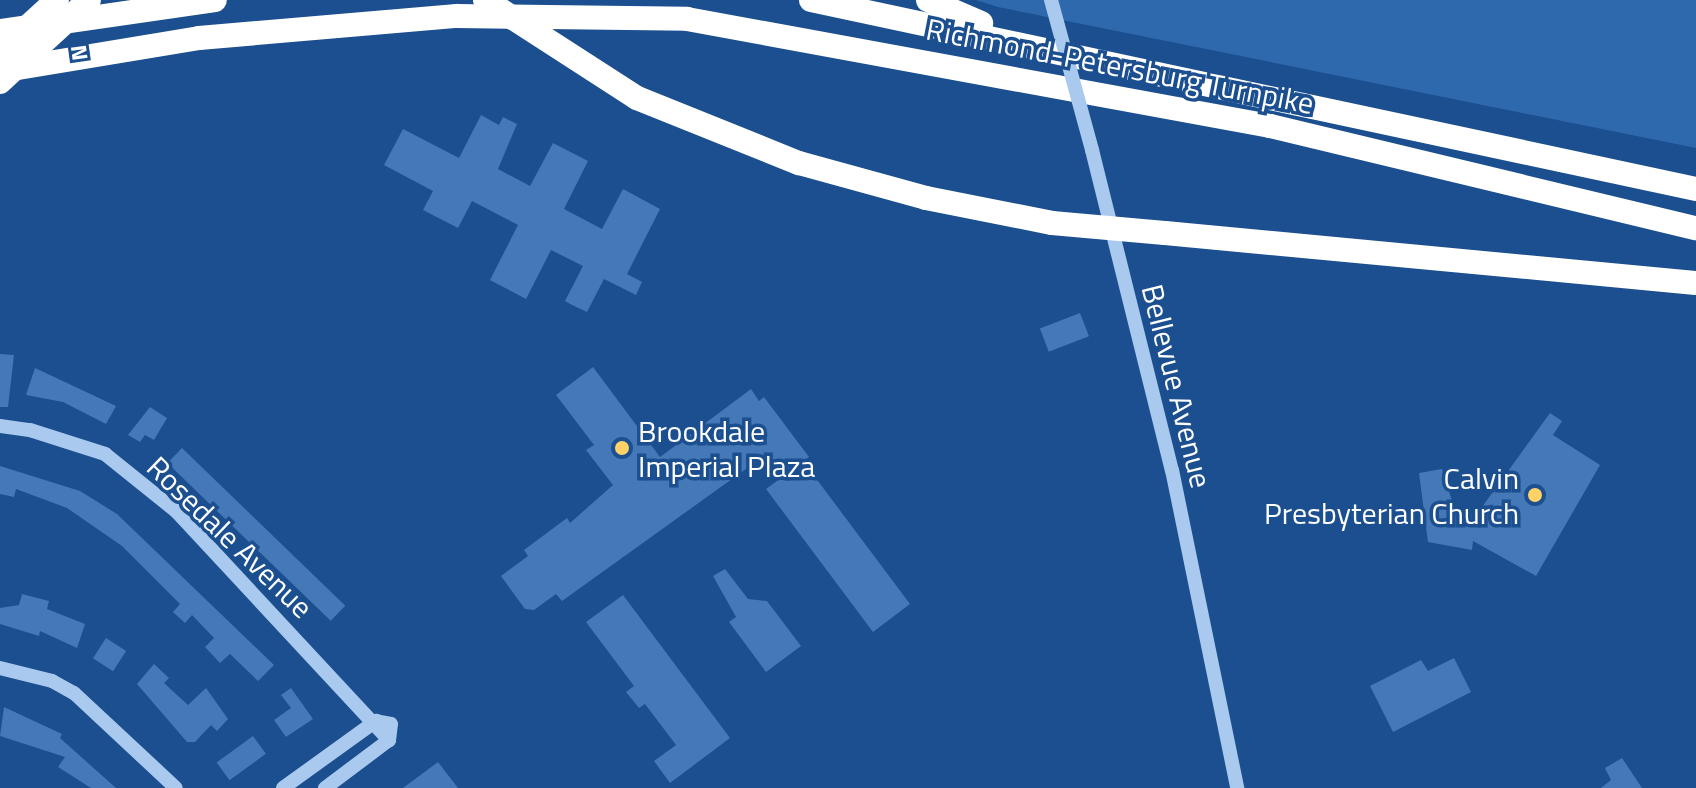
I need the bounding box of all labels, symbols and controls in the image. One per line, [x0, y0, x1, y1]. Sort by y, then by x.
street label: Richmond-Petersburg Turnpike [923, 11, 1317, 121]
north arrow [16, 16, 96, 96]
text: N [62, 43, 98, 63]
street label: Bellevue Avenue [1134, 281, 1220, 491]
place label: Brookdale Imperial Plaza [638, 413, 815, 484]
marker: Brookdale Imperial Plaza [613, 439, 631, 457]
street label: Rosedale Avenue [140, 449, 320, 625]
place label: Calvin Presbyterian Church [1264, 460, 1519, 530]
marker: Calvin Presbyterian Church [1526, 486, 1544, 504]

